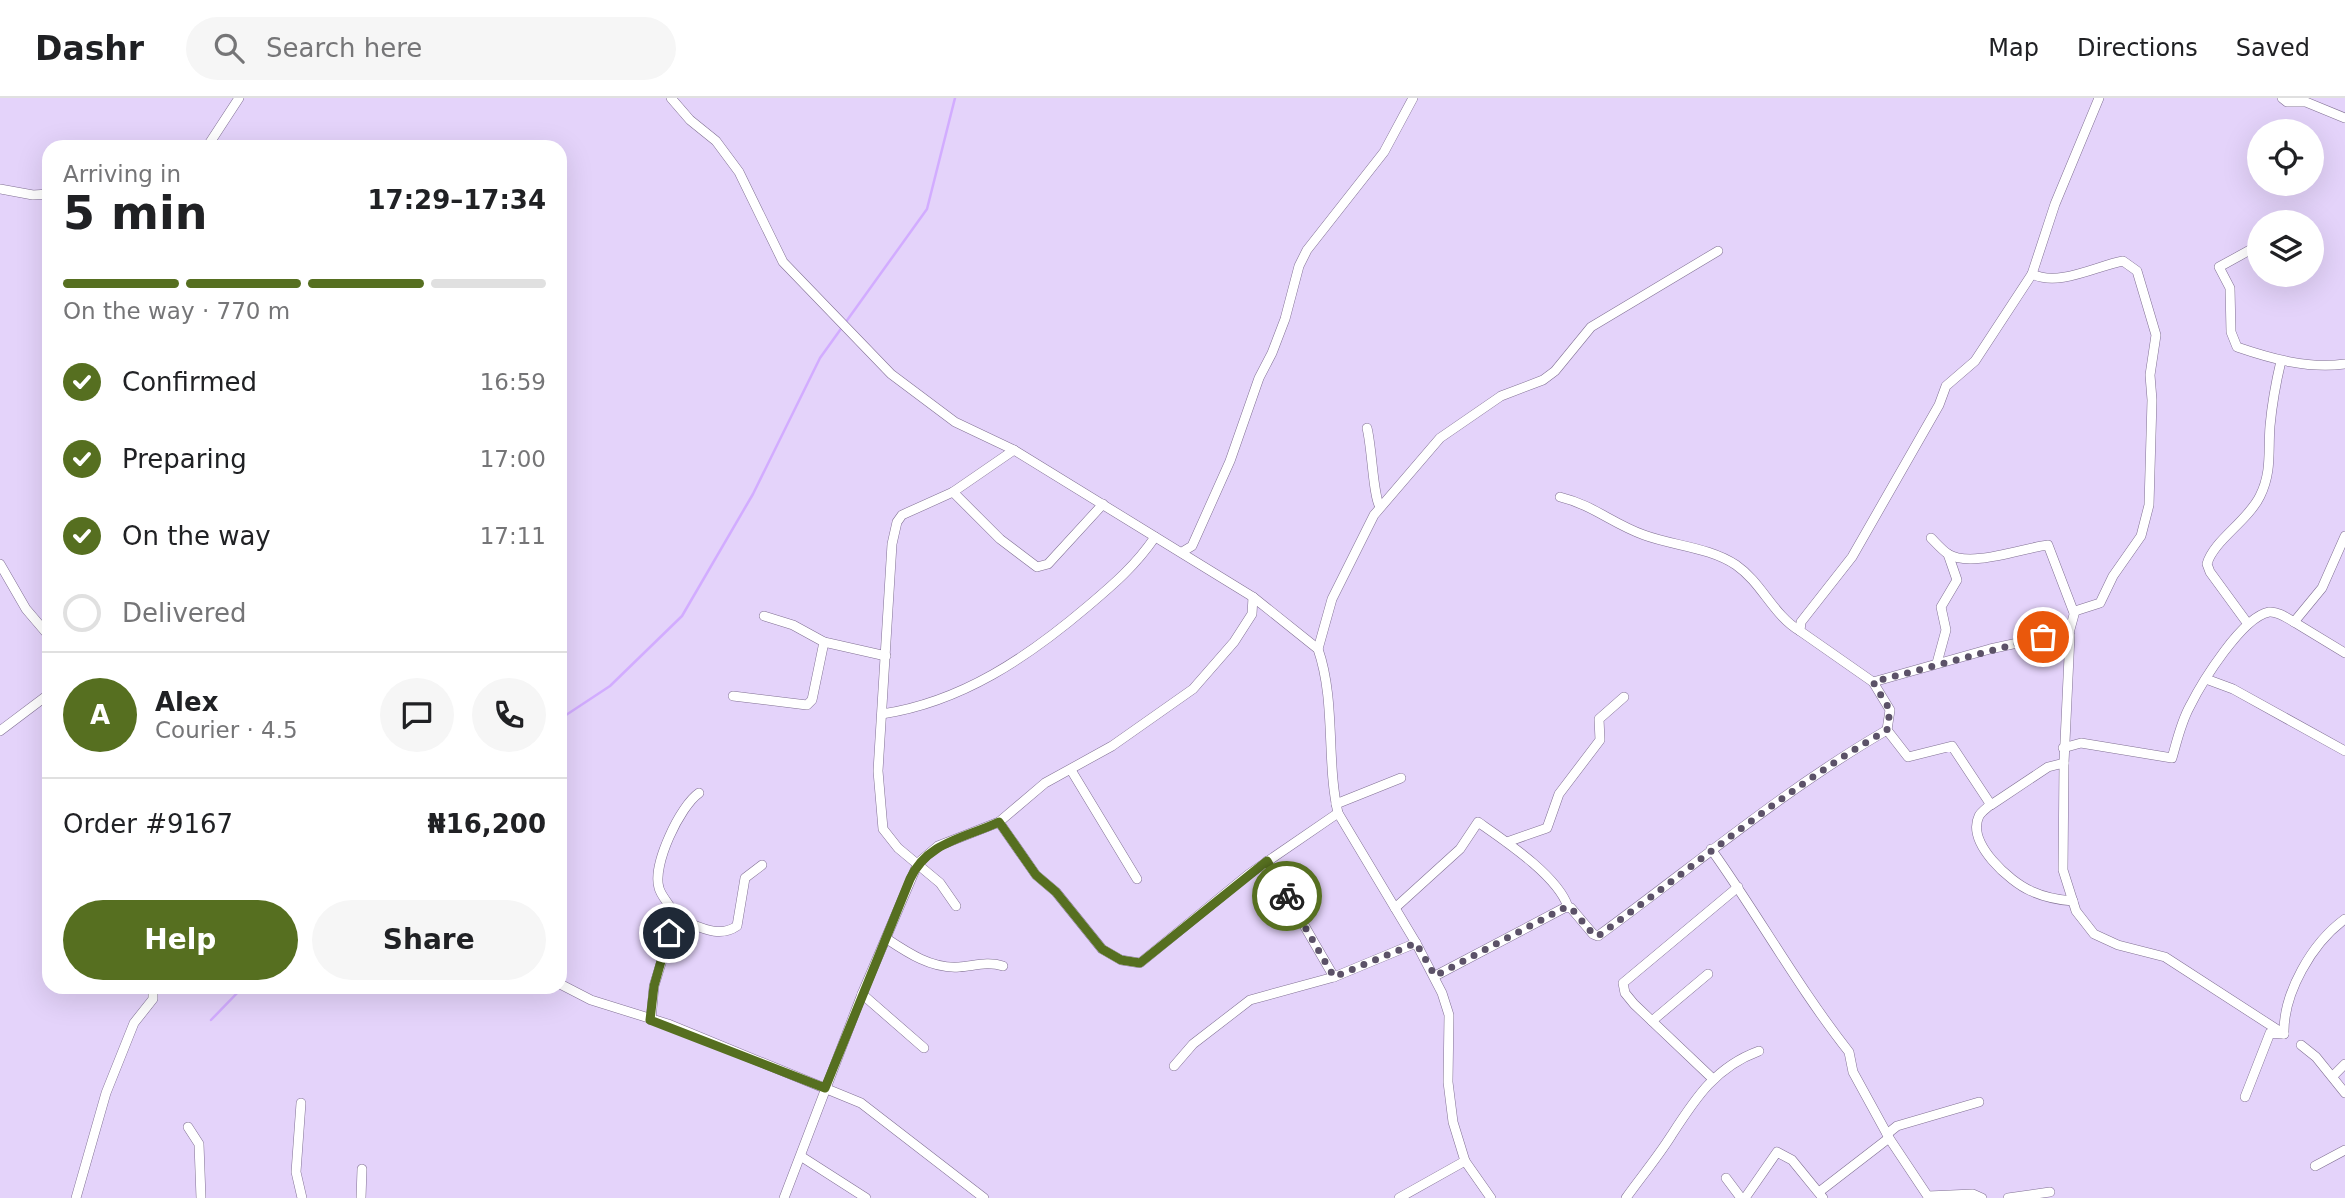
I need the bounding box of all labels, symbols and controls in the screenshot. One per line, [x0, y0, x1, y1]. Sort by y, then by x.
search box [186, 17, 676, 80]
text: Dashr [35, 29, 144, 68]
icon: search [210, 29, 248, 67]
text: Search here [266, 33, 422, 63]
text: Map [1988, 34, 2039, 62]
text: Directions [2077, 34, 2198, 62]
text: Saved [2236, 34, 2310, 62]
map controls [2247, 119, 2324, 287]
button: locate [2247, 119, 2324, 196]
text: Arriving in [63, 161, 181, 187]
text: 17:29–17:34 [367, 185, 546, 215]
text: 5 min [63, 186, 207, 240]
button: layers [2247, 210, 2324, 287]
text: On the way · 770 m [63, 298, 290, 324]
icon: check [63, 363, 101, 401]
text: Confirmed [122, 367, 257, 397]
text: 16:59 [480, 369, 546, 395]
icon: check [63, 440, 101, 478]
text: Preparing [122, 444, 247, 474]
text: 17:00 [480, 446, 546, 472]
icon: check [63, 517, 101, 555]
text: On the way [122, 521, 271, 551]
text: 17:11 [480, 523, 546, 549]
text: Delivered [122, 598, 246, 628]
pin [2013, 607, 2073, 667]
icon: bag [2024, 618, 2062, 656]
button: chat [380, 678, 454, 752]
button: phone [472, 678, 546, 752]
text: Alex [155, 687, 218, 717]
text: A [90, 700, 110, 730]
text: Courier · 4.5 [155, 717, 298, 743]
text: Order #9167 [63, 809, 233, 839]
text: ₦16,200 [428, 809, 546, 839]
courier [1252, 861, 1322, 931]
icon: bike [1268, 877, 1306, 915]
button: Help [63, 900, 298, 980]
button: Share [312, 900, 546, 980]
pin [639, 903, 699, 963]
icon: home [650, 914, 688, 952]

